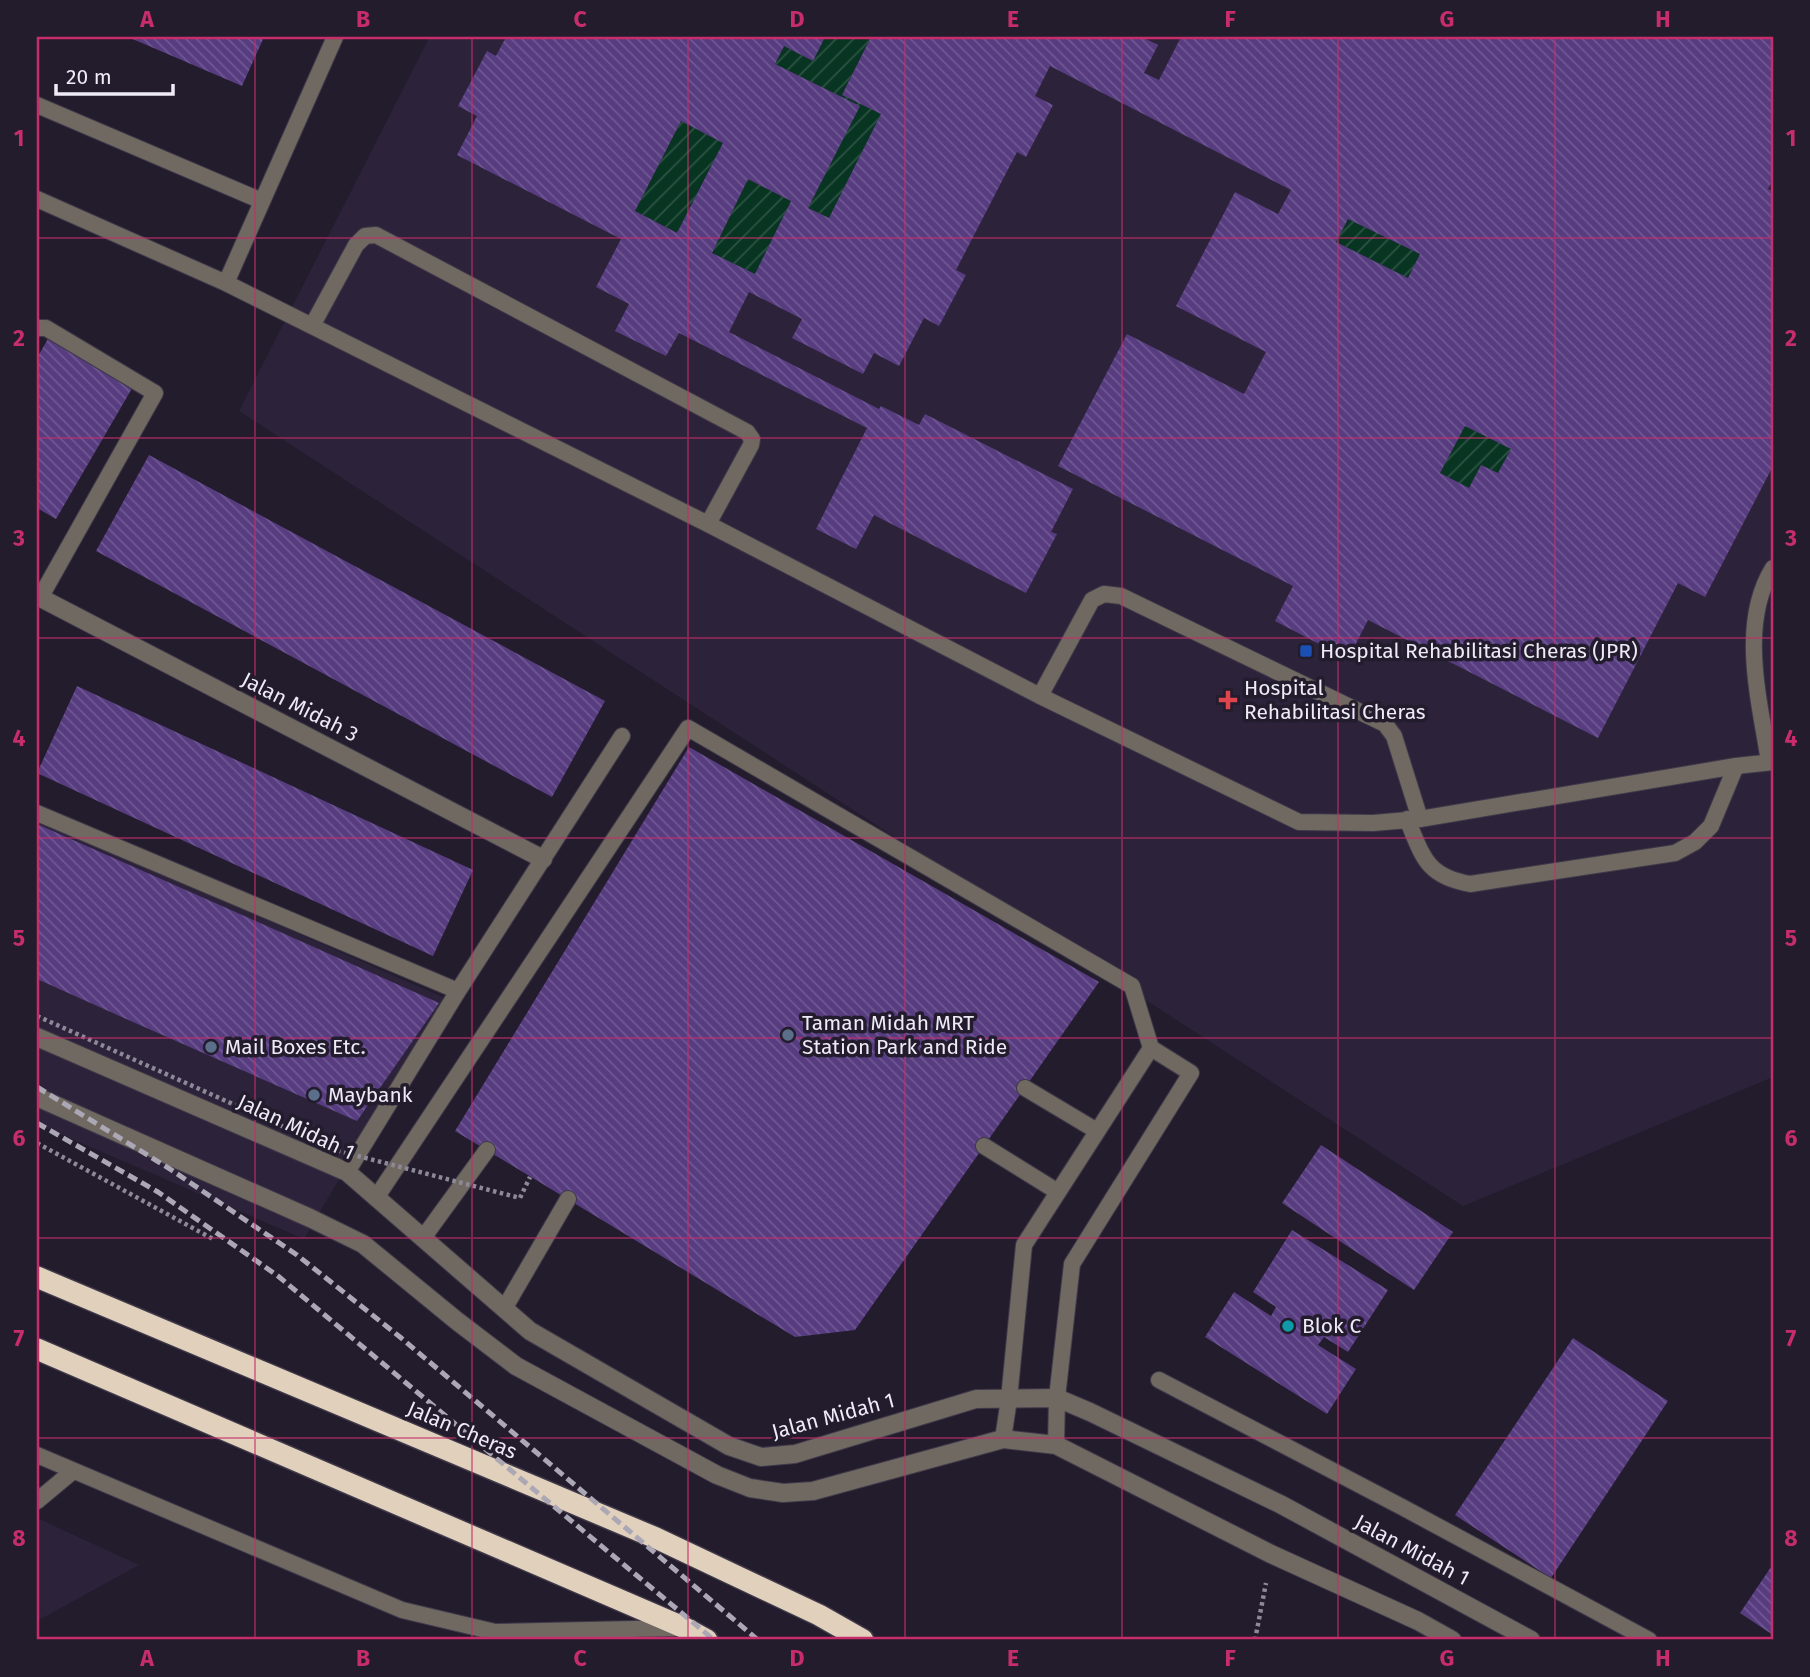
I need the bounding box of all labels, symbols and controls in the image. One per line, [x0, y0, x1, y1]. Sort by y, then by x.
text: A [139, 5, 154, 33]
text: B [356, 5, 370, 33]
text: C [573, 5, 587, 33]
text: D [790, 5, 805, 33]
text: E [1007, 5, 1019, 33]
text: F [1224, 5, 1236, 33]
text: G [1440, 5, 1454, 33]
text: H [1655, 5, 1671, 33]
scale bar [56, 52, 173, 96]
text: 20 m [66, 64, 112, 90]
text: 1 [14, 124, 24, 152]
text: 1 [1786, 124, 1796, 152]
text: 2 [13, 324, 25, 352]
text: 2 [1785, 324, 1797, 352]
text: 3 [12, 524, 25, 552]
text: 3 [1784, 524, 1797, 552]
place label: Hospital Rehabilitasi Cheras (JPR) [1320, 638, 1638, 664]
marker: Hospital Rehabilitasi Cheras (JPR) [1298, 643, 1314, 659]
street label: Jalan Midah 3 [237, 666, 363, 748]
place label: Hospital Rehabilitasi Cheras [1244, 675, 1426, 725]
marker: Hospital Rehabilitasi Cheras [1218, 690, 1238, 710]
text: 4 [13, 724, 26, 752]
text: 4 [1785, 724, 1798, 752]
text: 5 [13, 924, 25, 952]
text: 5 [1785, 924, 1797, 952]
place label: Taman Midah MRT Station Park and Ride [802, 1010, 1007, 1060]
marker: Taman Midah MRT Station Park and Ride [780, 1027, 796, 1043]
place label: Mail Boxes Etc. [225, 1034, 366, 1060]
marker: Mail Boxes Etc. [203, 1039, 219, 1055]
place label: Maybank [328, 1082, 413, 1108]
marker: Maybank [306, 1087, 322, 1103]
street label: Jalan Midah 1 [233, 1089, 359, 1165]
text: 6 [13, 1124, 26, 1152]
text: 6 [1785, 1124, 1798, 1152]
place label: Blok C [1302, 1313, 1361, 1339]
marker: Blok C [1280, 1318, 1296, 1334]
text: 7 [14, 1324, 25, 1352]
text: 7 [1786, 1324, 1797, 1352]
street label: Jalan Midah 1 [769, 1387, 897, 1445]
street label: Jalan Cheras [403, 1395, 521, 1465]
street label: Jalan Midah 1 [1350, 1509, 1474, 1591]
text: 8 [12, 1524, 26, 1552]
text: 8 [1784, 1524, 1798, 1552]
text: A [139, 1644, 154, 1672]
text: B [356, 1644, 370, 1672]
text: C [573, 1644, 587, 1672]
text: D [790, 1644, 805, 1672]
text: E [1007, 1644, 1019, 1672]
text: F [1224, 1644, 1236, 1672]
text: G [1440, 1644, 1454, 1672]
text: H [1655, 1644, 1671, 1672]

